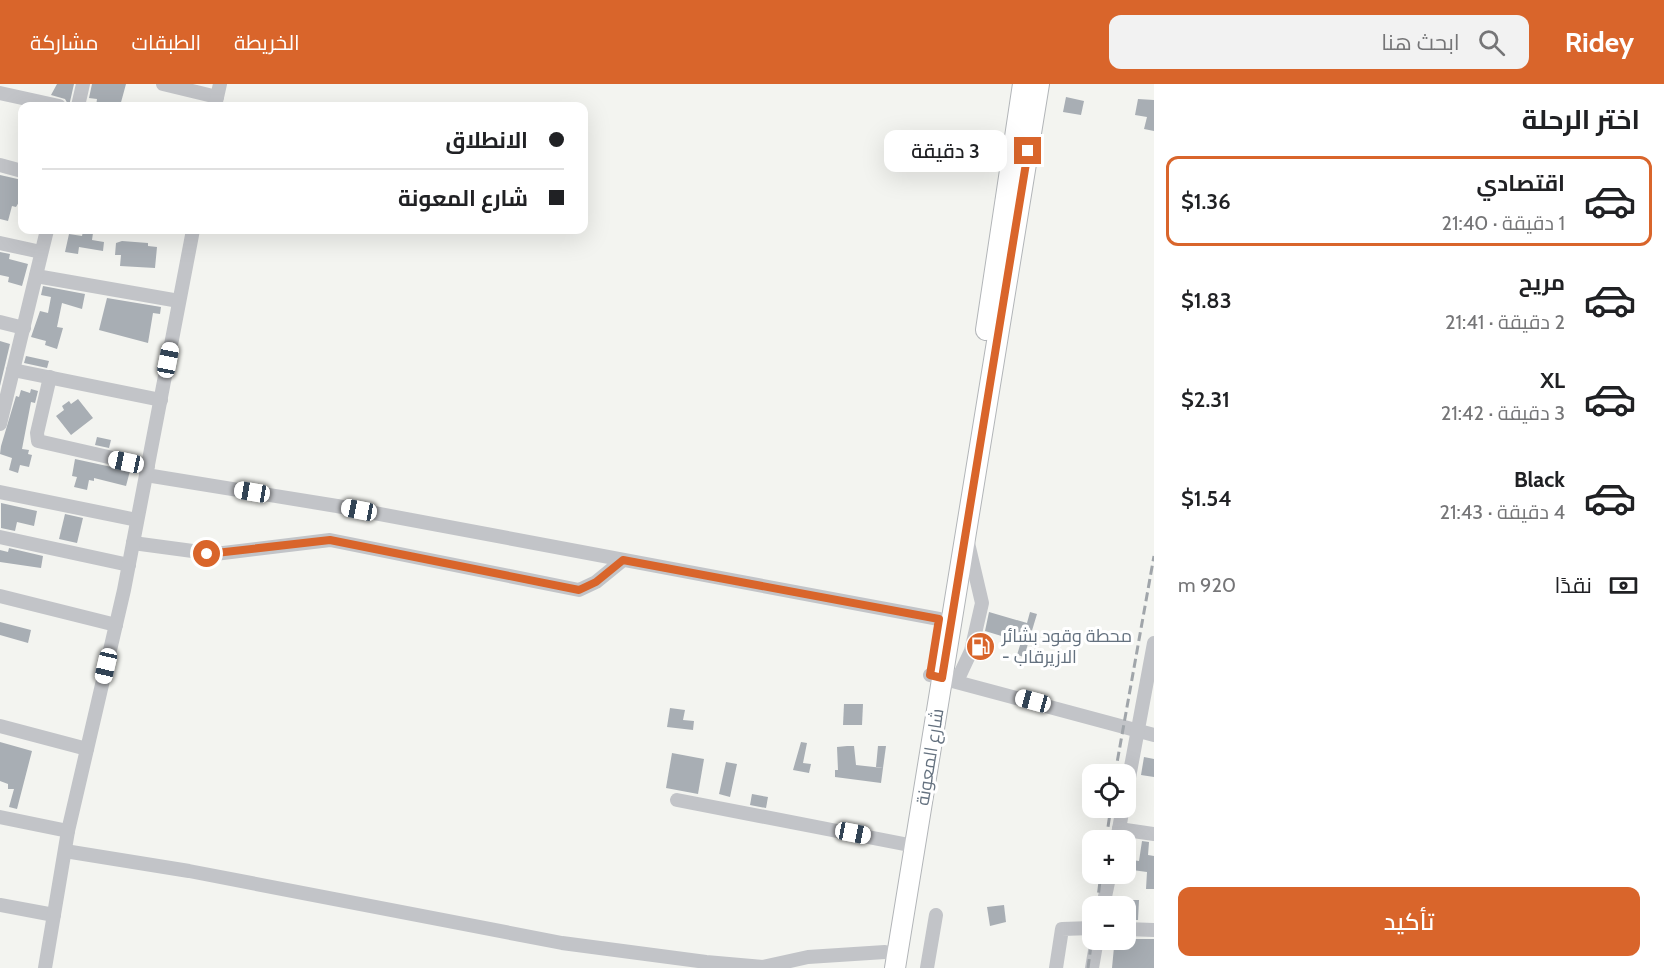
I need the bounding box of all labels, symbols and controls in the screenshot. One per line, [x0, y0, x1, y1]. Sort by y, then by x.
search box [1109, 15, 1529, 69]
text: Ridey [1565, 25, 1634, 59]
icon: search [1475, 26, 1508, 59]
text: ابحث هنا [1381, 29, 1460, 56]
text: مشاركة [30, 30, 99, 55]
text: الطبقات [132, 30, 201, 55]
text: الخريطة [234, 30, 300, 55]
text: اختر الرحلة [1522, 103, 1640, 136]
text: الانطلاق [445, 127, 528, 154]
callout: 3 دقيقة [884, 130, 1007, 172]
route end [1014, 137, 1041, 164]
text: 3 دقيقة [911, 139, 980, 163]
text: اقتصادي [1476, 170, 1565, 197]
icon: car [1583, 174, 1637, 228]
text: شارع المعونة [398, 185, 528, 212]
text: $1.36 [1181, 188, 1231, 215]
text: 1 دقيقة · 21:40 [1442, 211, 1565, 235]
text: مريح [1519, 269, 1565, 296]
icon: car [1583, 273, 1637, 327]
text: $1.83 [1181, 287, 1232, 314]
text: 2 دقيقة · 21:41 [1445, 310, 1565, 334]
car [156, 341, 180, 379]
text: XL [1540, 367, 1565, 394]
icon: car [1583, 372, 1637, 426]
text: $2.31 [1181, 386, 1230, 413]
text: 3 دقيقة · 21:42 [1441, 401, 1565, 425]
car [107, 449, 145, 475]
text: Black [1514, 466, 1565, 493]
icon: car [1583, 471, 1637, 525]
car [233, 480, 271, 504]
text: $1.54 [1181, 485, 1232, 512]
car [340, 498, 378, 522]
text: 4 دقيقة · 21:43 [1440, 500, 1565, 524]
route start [193, 540, 220, 567]
icon: cash [1607, 569, 1640, 602]
text: نقدًا [1554, 572, 1592, 599]
text: 920 m [1178, 573, 1236, 597]
place label: محطة وقود بشائر - الازيرقاب [1001, 625, 1132, 668]
fuel station icon: محطة وقود بشائر - الازيرقاب [965, 630, 997, 662]
car [93, 646, 119, 686]
car [1013, 688, 1053, 714]
street label: شارع المعونة [911, 707, 950, 807]
map controls [1082, 764, 1136, 950]
button: locate [1082, 764, 1136, 818]
car [834, 821, 872, 845]
button: + [1082, 830, 1136, 884]
button: تأكيد [1178, 887, 1640, 956]
button: − [1082, 896, 1136, 950]

